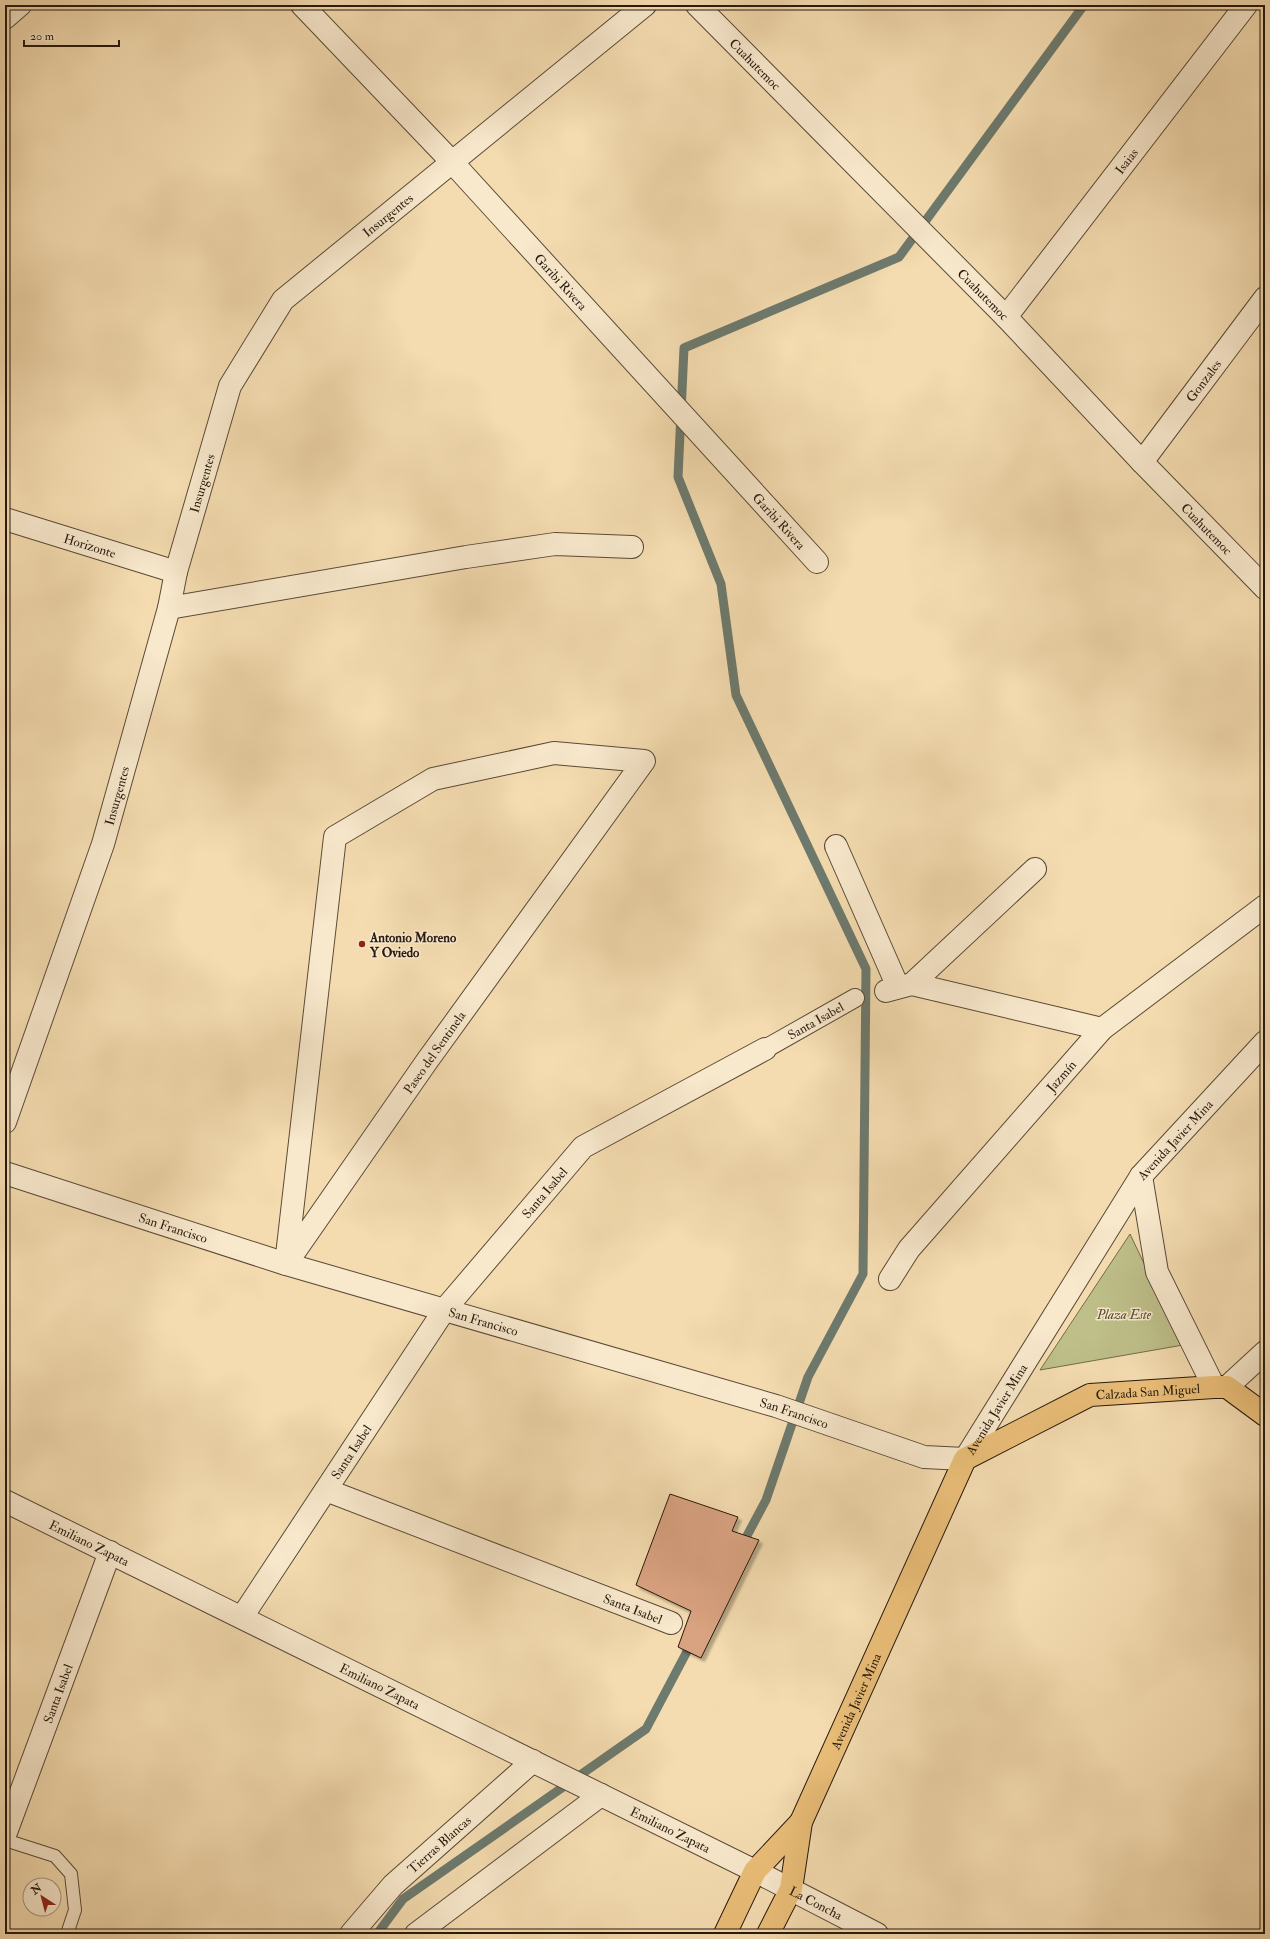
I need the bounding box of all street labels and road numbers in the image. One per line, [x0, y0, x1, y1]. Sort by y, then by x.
street label: Cuahutemoc [726, 36, 784, 94]
street label: Isaias [1112, 145, 1142, 178]
street label: Insurgentes [360, 190, 417, 241]
street label: Garibi Rivera [531, 251, 591, 314]
street label: Cuahutemoc [954, 266, 1012, 324]
street label: Gonzales [1183, 356, 1225, 405]
street label: Insurgentes [187, 452, 219, 515]
street label: Garibi Rivera [749, 490, 809, 554]
street label: Cuahutemoc [1177, 500, 1235, 559]
street label: Horizonte [62, 531, 118, 562]
street label: Insurgentes [102, 764, 133, 827]
street label: Santa Isabel [785, 999, 847, 1043]
street label: Paseo del Sentinela [400, 1008, 470, 1097]
street label: Jazmín [1043, 1057, 1080, 1096]
street label: Avenida Javier Mina [1134, 1096, 1217, 1184]
street label: Santa Isabel [519, 1164, 572, 1222]
street label: San Francisco [137, 1210, 210, 1247]
street label: San Francisco [447, 1305, 520, 1340]
street label: Avenida Javier Mina [962, 1361, 1032, 1459]
street label: Calzada San Miguel [1095, 1381, 1201, 1404]
street label: San Francisco [758, 1395, 830, 1432]
street label: Santa Isabel [328, 1421, 376, 1482]
street label: Emiliano Zapata [46, 1517, 132, 1570]
street label: Santa Isabel [601, 1591, 665, 1628]
street label: Avenida Javier Mina [827, 1650, 885, 1753]
street label: Emiliano Zapata [337, 1660, 423, 1714]
street label: Santa Isabel [40, 1661, 77, 1726]
street label: Emiliano Zapata [627, 1804, 713, 1857]
street label: Tierras Blancas [405, 1812, 475, 1877]
street label: La Concha [786, 1883, 845, 1924]

